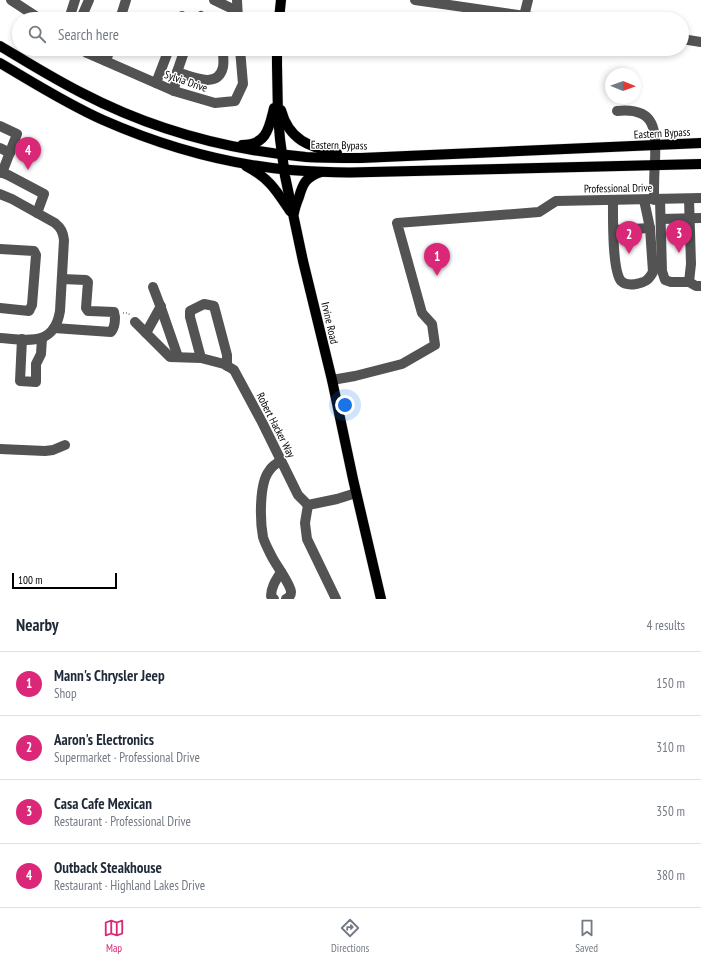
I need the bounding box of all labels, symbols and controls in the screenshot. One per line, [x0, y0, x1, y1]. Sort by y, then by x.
search box [12, 12, 689, 56]
icon: search [26, 23, 48, 45]
text: Search here [58, 25, 119, 44]
street label: Sylvia Drive [163, 67, 210, 95]
north arrow [605, 68, 641, 104]
street label: Eastern Bypass [633, 125, 691, 141]
pin: 4 [15, 137, 41, 170]
street label: Eastern Bypass [311, 138, 368, 152]
street label: Professional Drive [584, 180, 653, 196]
pin: 3 [666, 220, 692, 253]
pin: 2 [616, 221, 642, 254]
pin: 1 [424, 243, 450, 276]
street label: Irvine Road [318, 301, 342, 346]
street label: Robert Hacker Way [254, 390, 299, 461]
your location [335, 395, 355, 415]
scale bar [12, 571, 117, 590]
text: 100 m [18, 573, 42, 587]
text: Nearby [16, 614, 59, 636]
text: 4 results [646, 617, 685, 634]
text: Mann's Chrysler Jeep [54, 666, 165, 685]
text: 1 [26, 675, 32, 692]
text: 150 m [656, 675, 685, 692]
text: Shop [54, 685, 77, 702]
text: Aaron's Electronics [54, 730, 154, 749]
text: 2 [26, 739, 32, 756]
text: 310 m [656, 739, 685, 756]
text: Supermarket · Professional Drive [54, 749, 200, 766]
text: Casa Cafe Mexican [54, 794, 152, 813]
text: 3 [26, 803, 32, 820]
text: 350 m [656, 803, 685, 820]
text: Restaurant · Professional Drive [54, 813, 191, 830]
text: Outback Steakhouse [54, 858, 162, 877]
text: 4 [26, 867, 32, 884]
text: 380 m [656, 867, 685, 884]
text: Restaurant · Highland Lakes Drive [54, 877, 205, 894]
tab: Map [103, 917, 125, 955]
tab: Directions [331, 917, 369, 955]
tab: Saved [575, 917, 598, 955]

